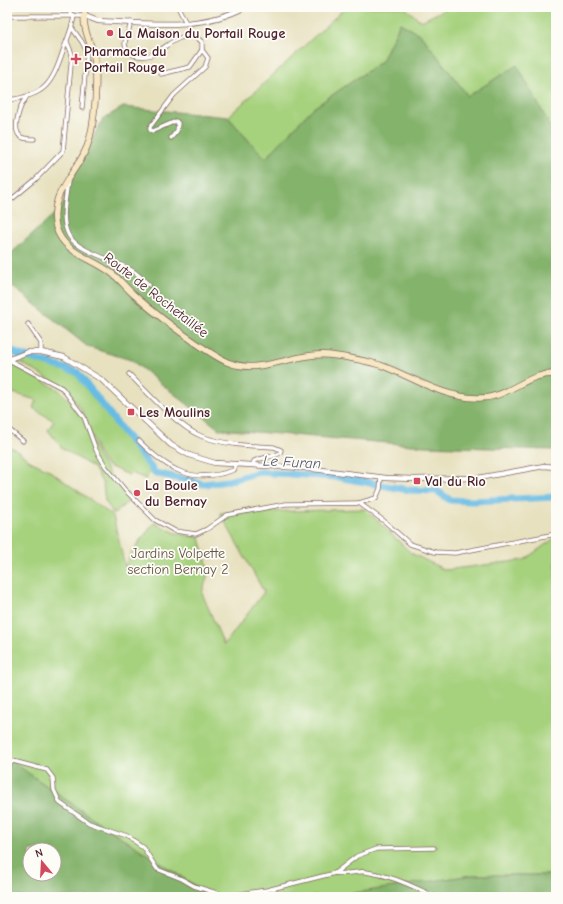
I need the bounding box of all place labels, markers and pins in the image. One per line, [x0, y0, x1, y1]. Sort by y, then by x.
place label: La Maison du Portail Rouge [118, 25, 285, 42]
marker: La Maison du Portail Rouge [105, 28, 115, 38]
place label: Pharmacie du Portail Rouge [84, 43, 167, 76]
marker: Pharmacie du Portail Rouge [71, 54, 81, 64]
place label: Les Moulins [139, 404, 210, 421]
marker: Les Moulins [126, 407, 136, 417]
place label: Val du Rio [425, 473, 486, 490]
marker: Val du Rio [412, 476, 422, 486]
place label: La Boule du Bernay [145, 477, 207, 510]
marker: La Boule du Bernay [132, 488, 142, 498]

